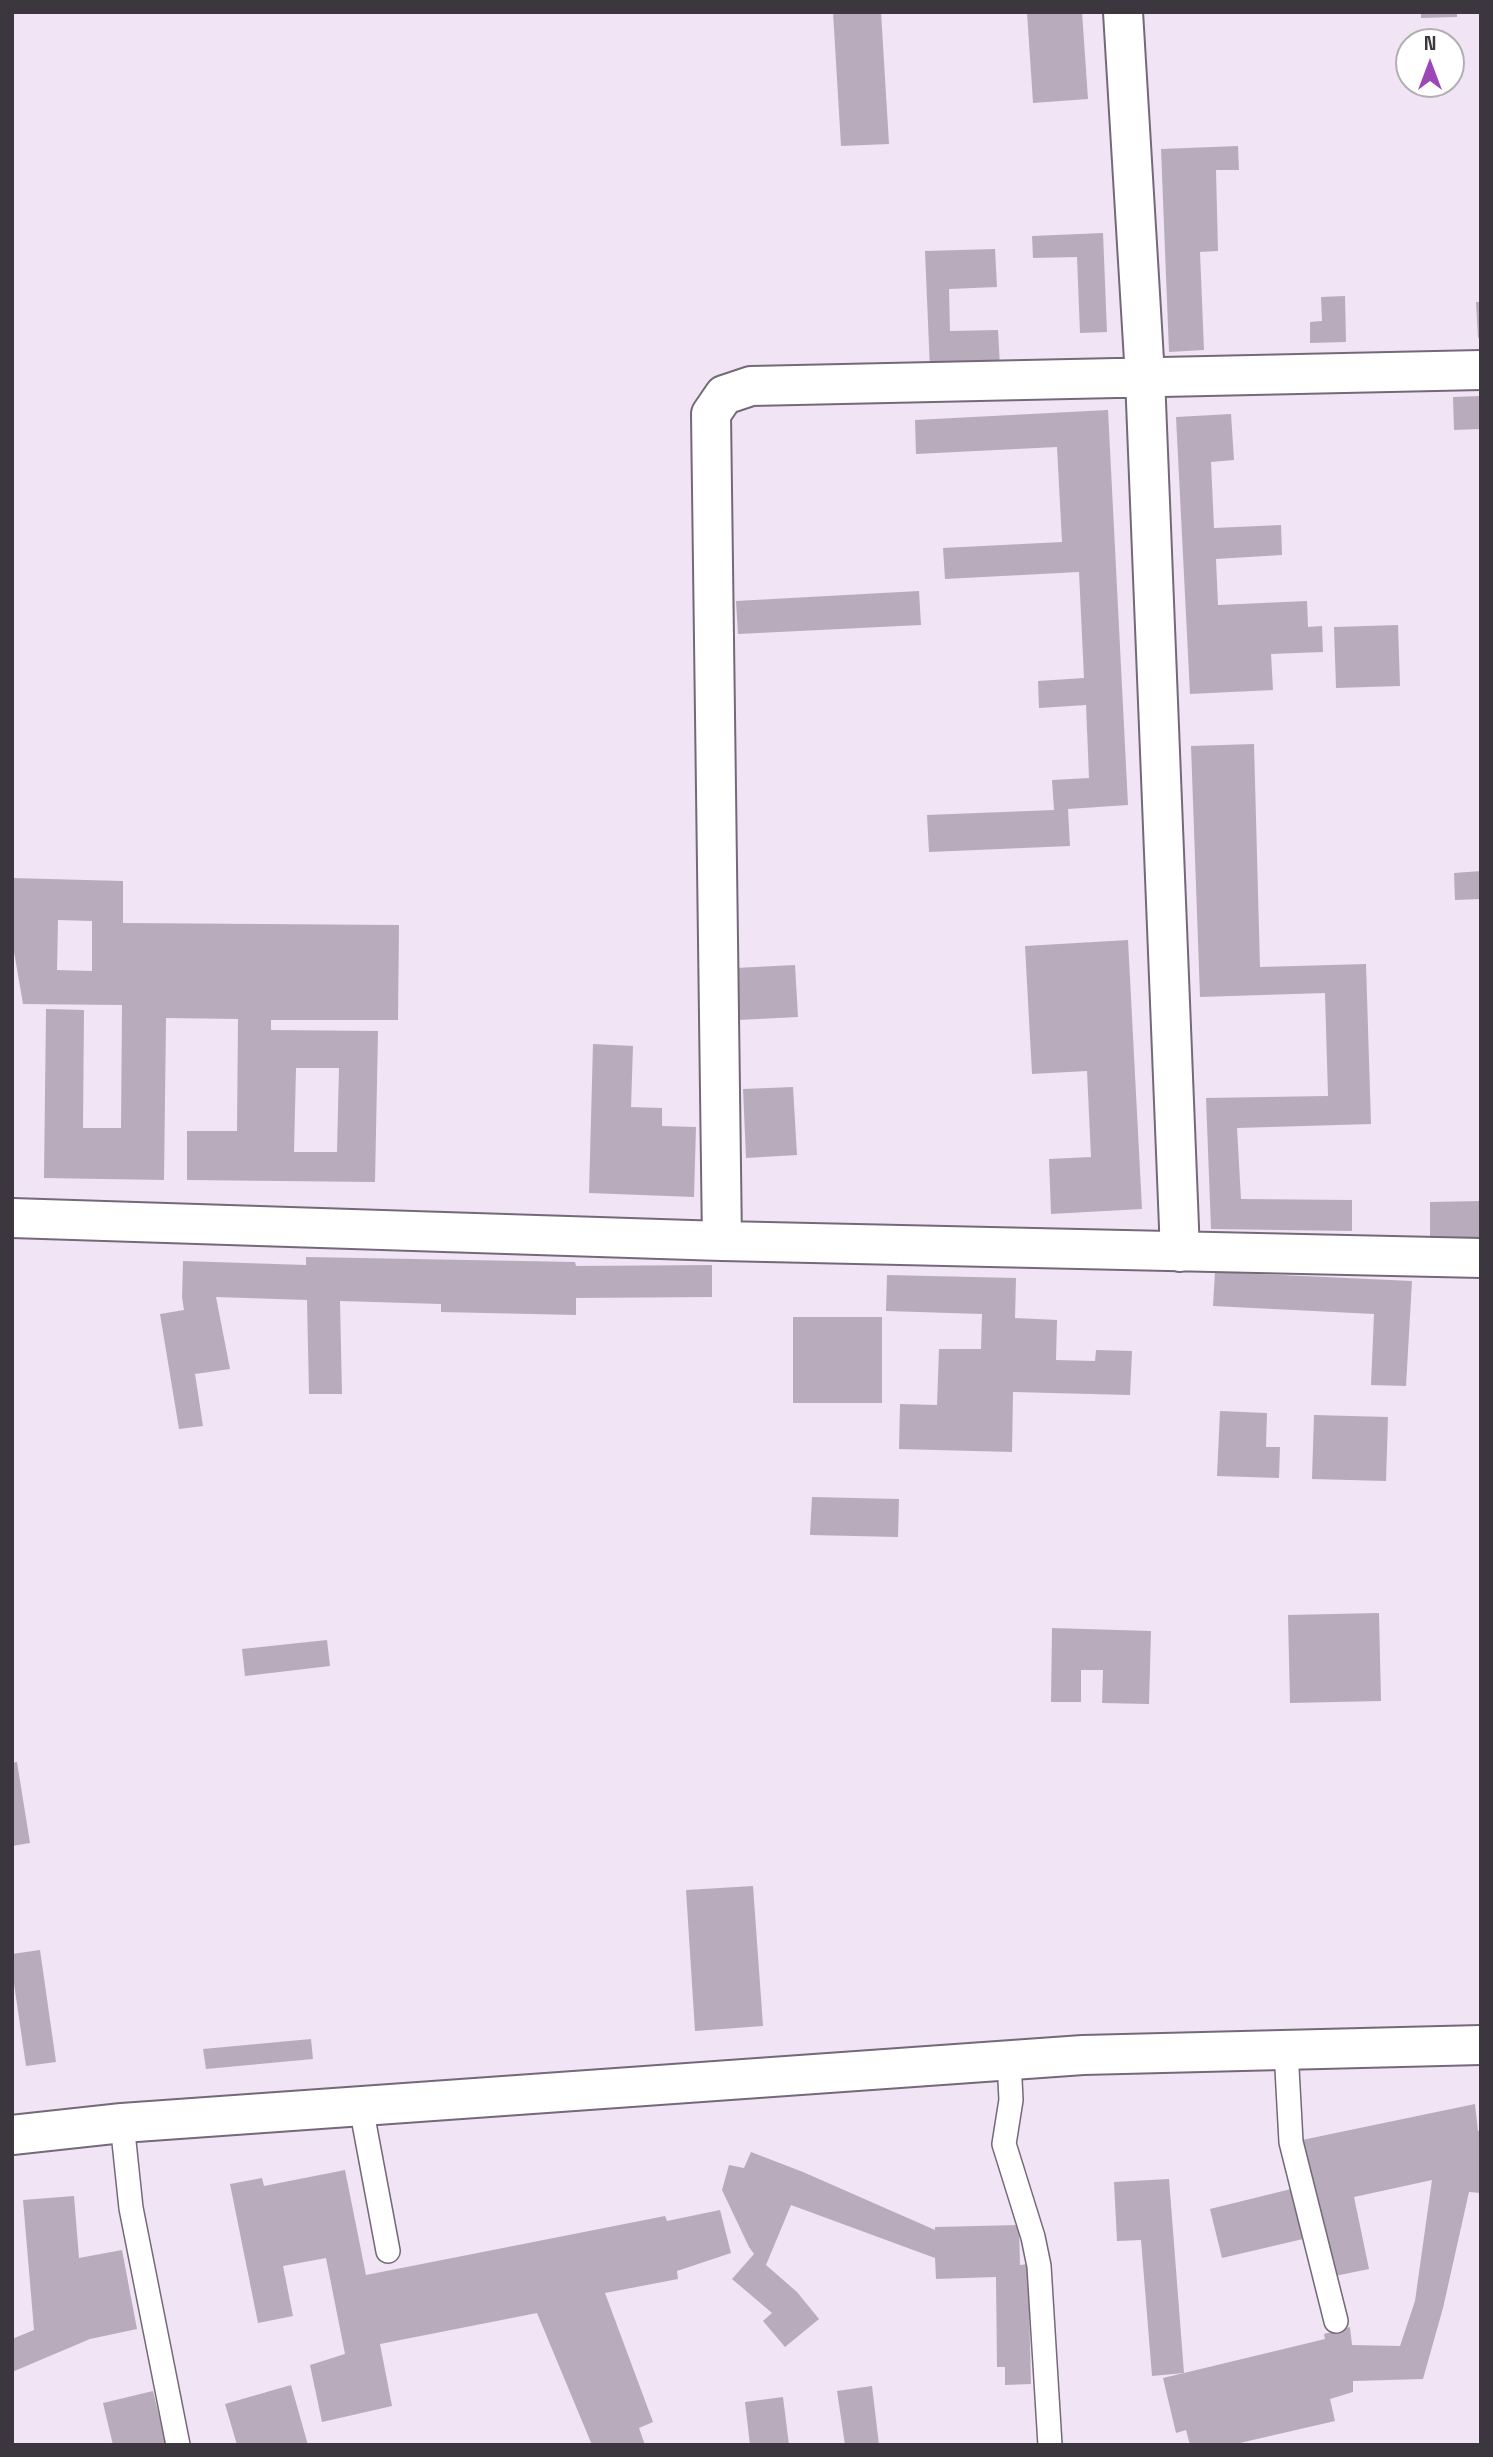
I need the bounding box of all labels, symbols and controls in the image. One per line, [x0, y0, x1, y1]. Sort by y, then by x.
north arrow [1395, 28, 1465, 98]
text: N [1424, 31, 1436, 56]

